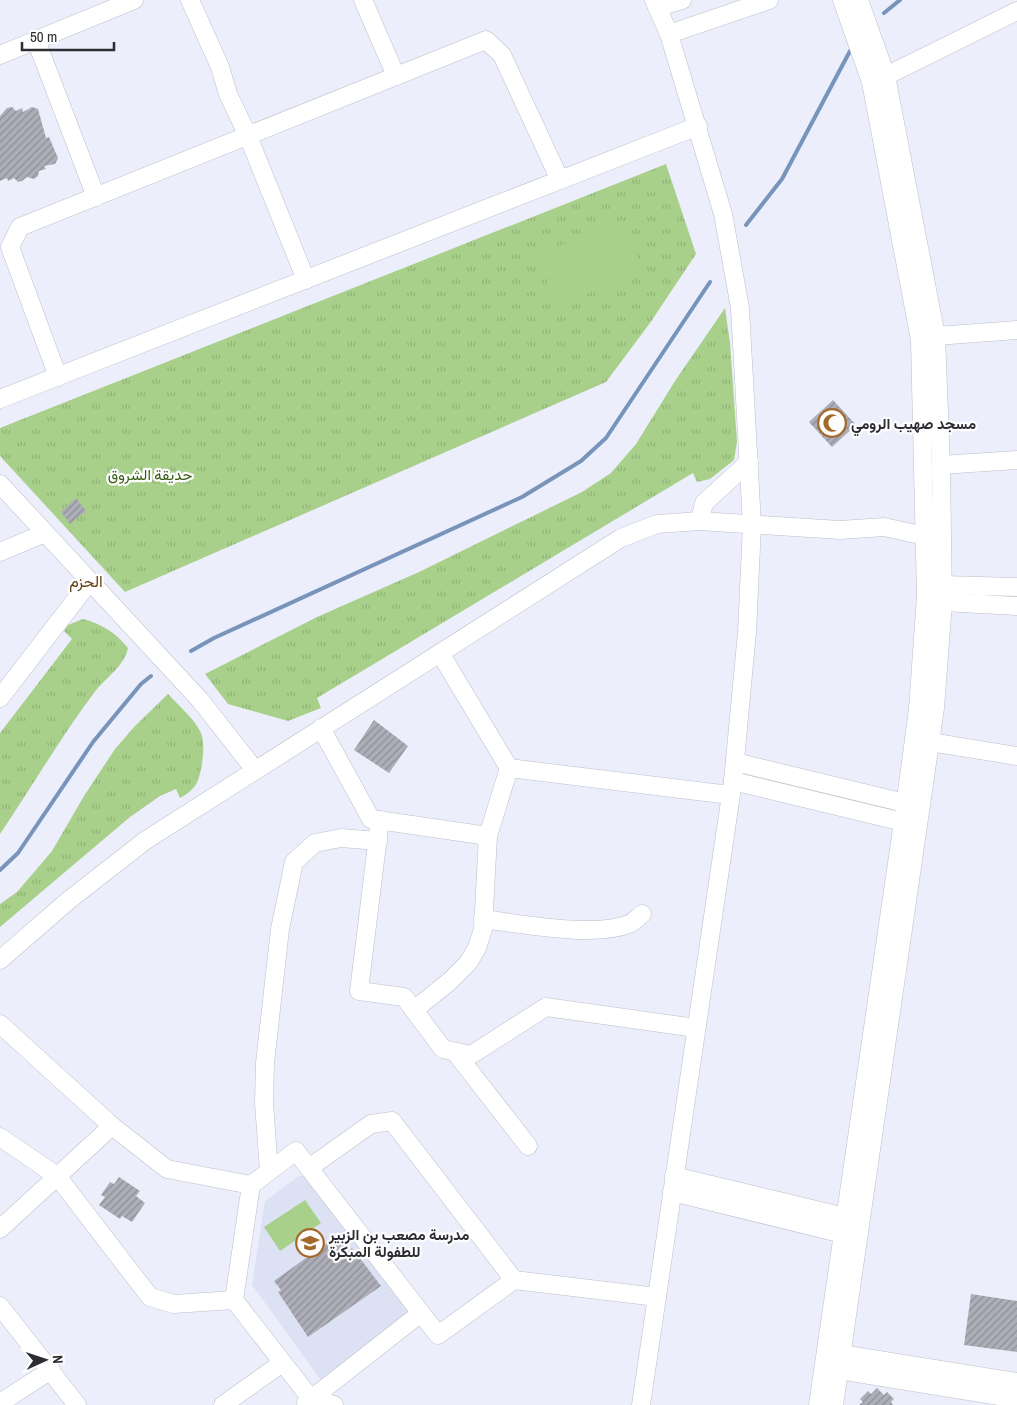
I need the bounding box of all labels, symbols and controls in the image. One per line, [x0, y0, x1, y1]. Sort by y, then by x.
scale bar [22, 20, 115, 52]
text: 50 m [30, 26, 57, 47]
mosque icon: مسجد صهيب الرومي [817, 408, 847, 438]
place label: مسجد صهيب الرومي [851, 413, 976, 437]
park label: حديقة الشروق [108, 464, 192, 485]
district label: الحزم [69, 570, 103, 592]
place label: مدرسة مصعب بن الزبير للطفولة المبكرة [328, 1224, 469, 1262]
school or university icon: مدرسة مصعب بن الزبير للطفولة المبكرة [295, 1228, 325, 1258]
north arrow [20, 1335, 70, 1385]
text: N [49, 1355, 67, 1364]

